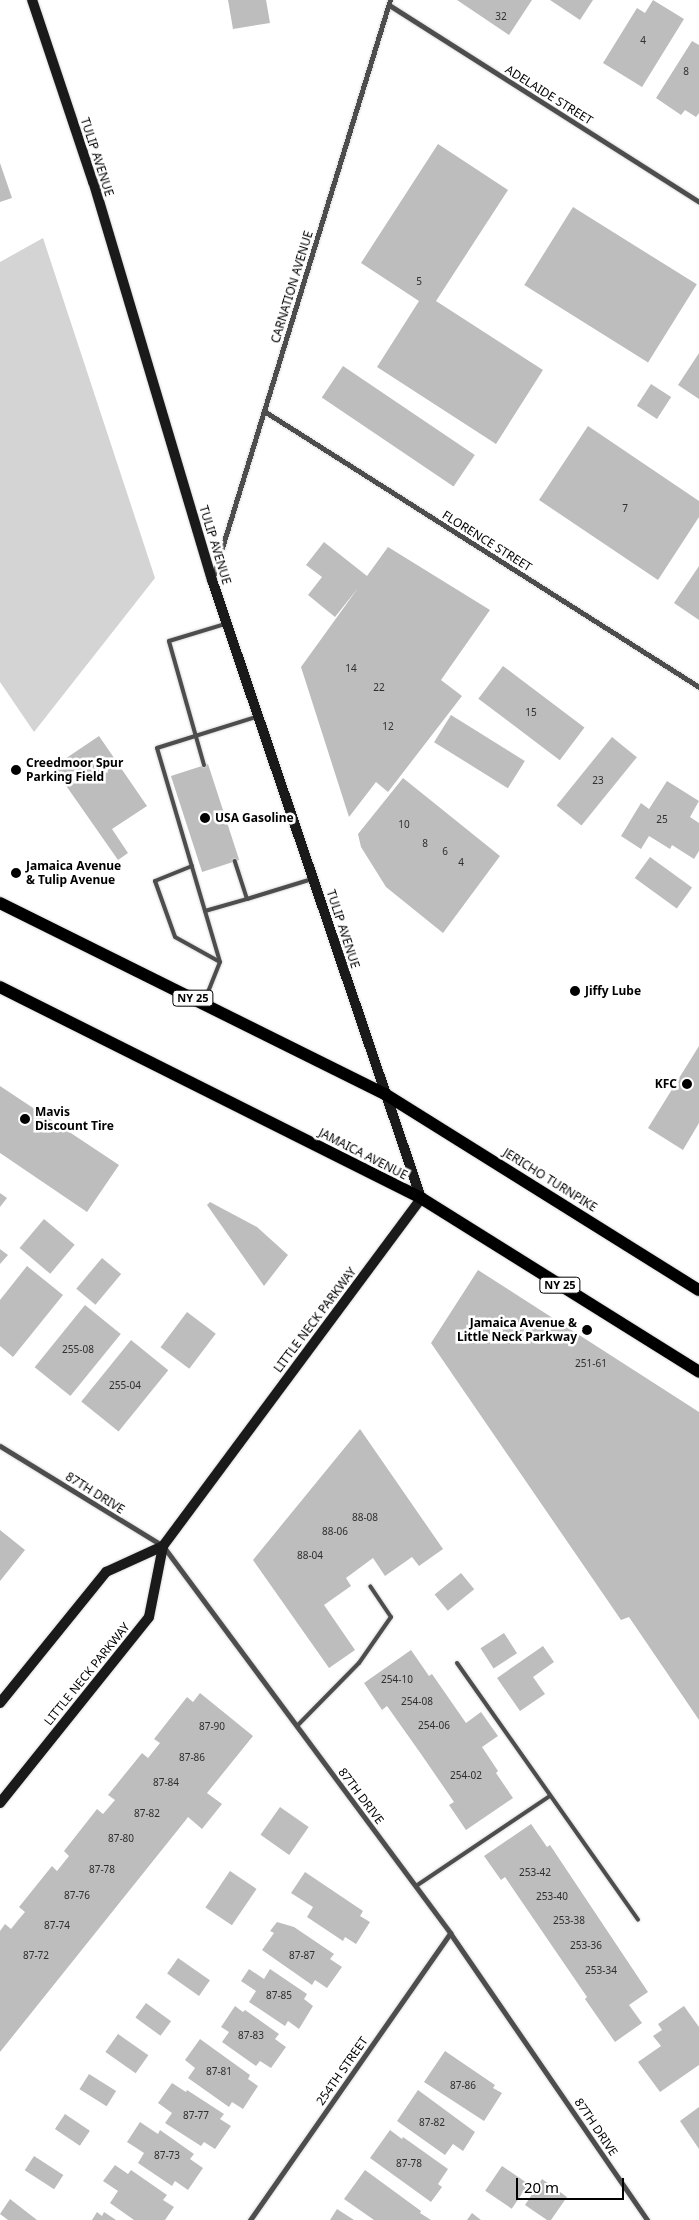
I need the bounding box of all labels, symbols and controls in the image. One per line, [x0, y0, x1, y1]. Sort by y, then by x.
house number: 32 [495, 11, 507, 23]
house number: 4 [640, 35, 646, 47]
street label: ADELAIDE STREET [503, 62, 595, 128]
house number: 8 [683, 66, 689, 78]
street label: TULIP AVENUE [78, 116, 116, 198]
street label: CARNATION AVENUE [268, 229, 316, 345]
house number: 5 [416, 276, 422, 288]
house number: 7 [622, 503, 628, 515]
street label: TULIP AVENUE [196, 504, 234, 586]
street label: FLORENCE STREET [440, 508, 534, 574]
house number: 14 [345, 663, 357, 675]
house number: 22 [373, 682, 385, 694]
house number: 15 [525, 707, 537, 719]
house number: 12 [382, 721, 394, 733]
place label: Creedmoor Spur Parking Field [26, 756, 123, 784]
marker: Creedmoor Spur Parking Field [10, 764, 22, 776]
house number: 23 [592, 775, 604, 787]
place label: USA Gasoline [215, 811, 294, 825]
marker: USA Gasoline [199, 812, 211, 824]
house number: 25 [656, 814, 668, 826]
house number: 10 [398, 819, 410, 831]
house number: 8 [422, 838, 428, 850]
house number: 6 [442, 846, 448, 858]
house number: 4 [458, 857, 464, 869]
place label: Jamaica Avenue & Tulip Avenue [26, 859, 121, 887]
marker: Jamaica Avenue & Tulip Avenue [10, 867, 22, 879]
street label: TULIP AVENUE [324, 888, 362, 970]
place label: Jiffy Lube [585, 984, 641, 998]
marker: Jiffy Lube [569, 985, 581, 997]
road number: NY 25 [172, 990, 214, 1006]
place label: KFC [655, 1077, 677, 1091]
marker: KFC [681, 1078, 693, 1090]
place label: Mavis Discount Tire [35, 1105, 114, 1133]
marker: Mavis Discount Tire [19, 1113, 31, 1125]
street label: JAMAICA AVENUE [316, 1125, 410, 1183]
street label: JERICHO TURNPIKE [500, 1145, 600, 1215]
street label: LITTLE NECK PARKWAY [271, 1265, 359, 1375]
road number: NY 25 [539, 1276, 581, 1294]
place label: Jamaica Avenue & Little Neck Parkway [457, 1316, 577, 1344]
marker: Jamaica Avenue & Little Neck Parkway [581, 1324, 593, 1336]
house number: 255-08 [62, 1344, 94, 1356]
house number: 251-61 [575, 1358, 607, 1370]
house number: 255-04 [109, 1380, 141, 1392]
street label: 87TH DRIVE [63, 1469, 127, 1517]
house number: 88-08 [352, 1512, 378, 1524]
house number: 88-06 [322, 1526, 348, 1538]
house number: 88-04 [297, 1550, 323, 1562]
street label: LITTLE NECK PARKWAY [41, 1620, 133, 1728]
house number: 254-10 [381, 1674, 413, 1686]
house number: 254-08 [401, 1696, 433, 1708]
house number: 254-06 [418, 1720, 450, 1732]
house number: 87-90 [199, 1721, 225, 1733]
house number: 87-86 [179, 1752, 205, 1764]
street label: 87TH DRIVE [335, 1765, 387, 1827]
house number: 254-02 [450, 1770, 482, 1782]
house number: 87-84 [153, 1777, 179, 1789]
house number: 87-82 [134, 1808, 160, 1820]
house number: 87-80 [108, 1833, 134, 1845]
house number: 87-78 [89, 1864, 115, 1876]
house number: 253-42 [519, 1867, 551, 1879]
house number: 87-76 [64, 1890, 90, 1902]
house number: 253-40 [536, 1891, 568, 1903]
house number: 253-38 [553, 1915, 585, 1927]
house number: 87-74 [44, 1920, 70, 1932]
house number: 253-36 [570, 1940, 602, 1952]
house number: 87-72 [23, 1950, 49, 1962]
house number: 87-87 [289, 1950, 315, 1962]
house number: 253-34 [585, 1965, 617, 1977]
house number: 87-85 [266, 1990, 292, 2002]
house number: 87-83 [238, 2030, 264, 2042]
street label: 254TH STREET [313, 2034, 371, 2108]
house number: 87-81 [206, 2066, 232, 2078]
house number: 87-86 [450, 2080, 476, 2092]
street label: 87TH DRIVE [571, 2095, 621, 2159]
house number: 87-77 [183, 2110, 209, 2122]
house number: 87-82 [419, 2117, 445, 2129]
house number: 87-73 [154, 2150, 180, 2162]
house number: 87-78 [396, 2158, 422, 2170]
scale bar [519, 2168, 626, 2200]
text: 20 m [524, 2177, 559, 2197]

